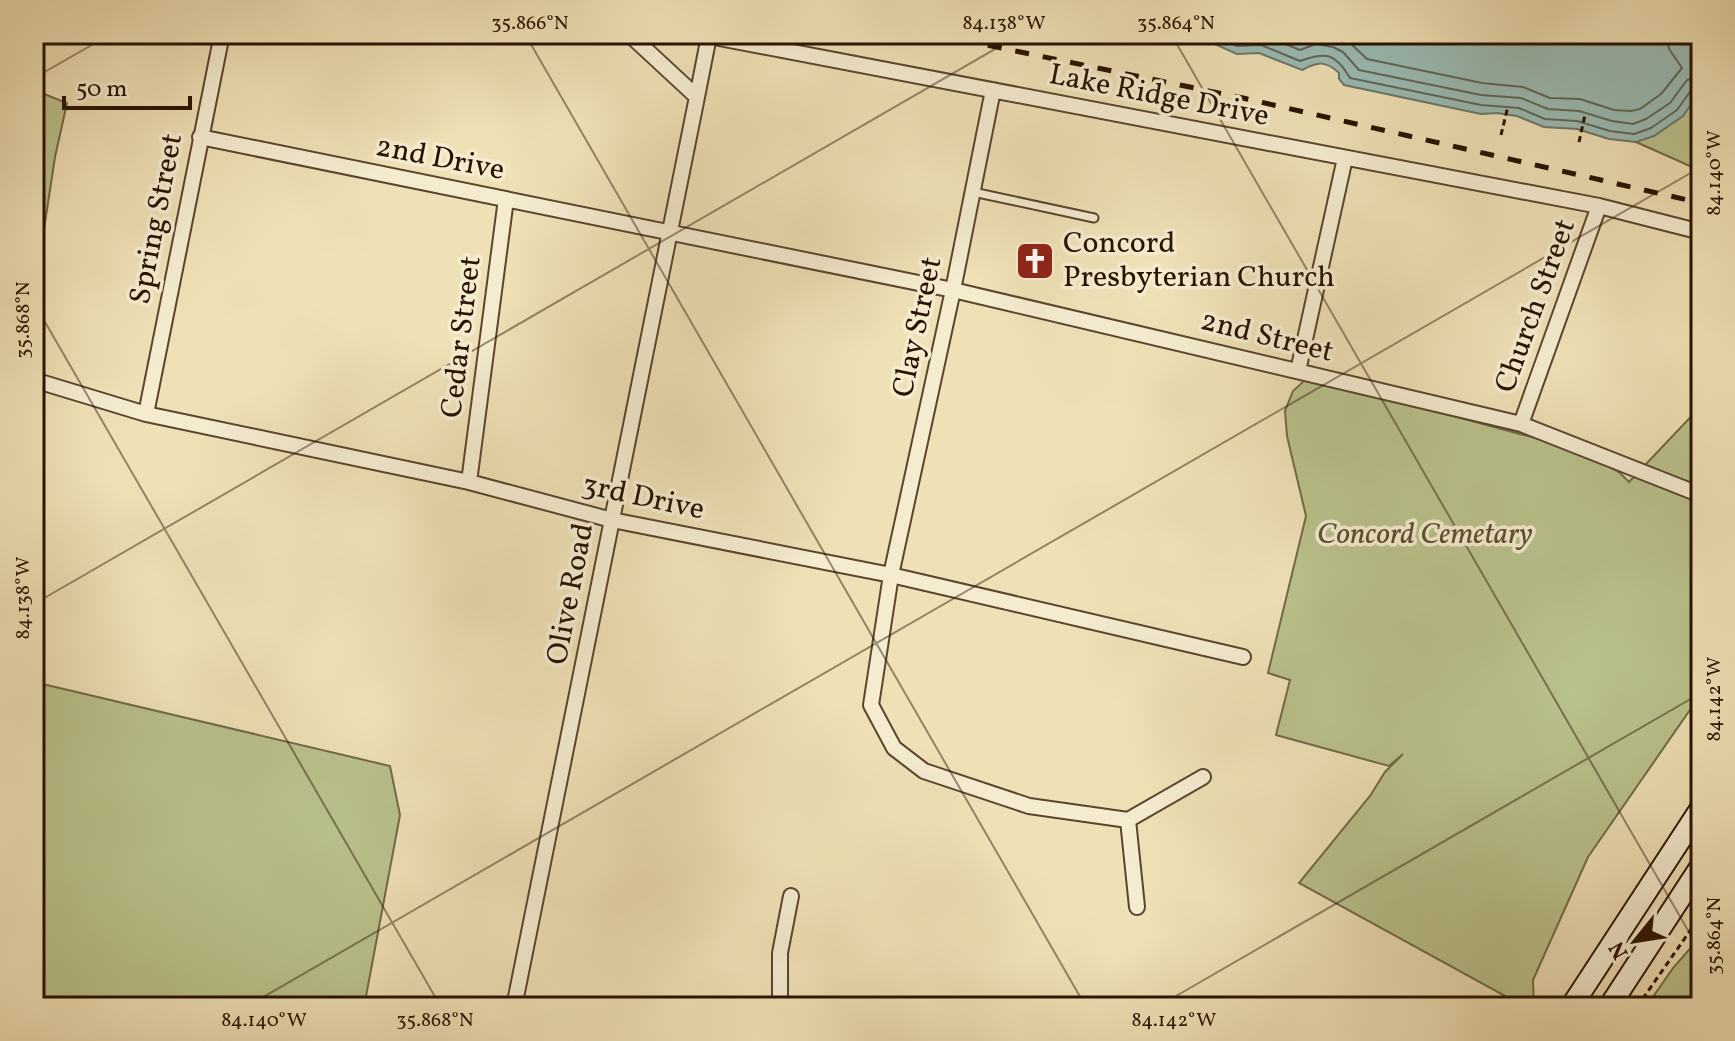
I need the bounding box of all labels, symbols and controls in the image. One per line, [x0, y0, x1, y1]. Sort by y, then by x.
text: 35.866°N [491, 10, 569, 38]
text: 84.138°W [963, 10, 1045, 38]
text: 35.864°N [1137, 10, 1215, 38]
street label: Lake Ridge Drive [1045, 54, 1273, 138]
scale bar [64, 60, 190, 110]
text: 50 m [76, 73, 128, 107]
street label: 2nd Drive [372, 126, 508, 192]
street label: Spring Street [120, 130, 194, 308]
text: 84.140°W [1701, 130, 1729, 216]
street label: Church Street [1485, 213, 1587, 399]
place label: Concord Presbyterian Church [1063, 223, 1335, 299]
church icon: Concord Presbyterian Church [1014, 240, 1056, 282]
street label: Clay Street [883, 253, 953, 401]
street label: Cedar Street [431, 254, 493, 420]
text: 35.868°N [10, 281, 38, 359]
street label: 2nd Street [1196, 300, 1338, 374]
street label: 3rd Drive [578, 465, 708, 531]
park label: Concord Cemetary [1317, 514, 1533, 556]
street label: Olive Road [537, 520, 605, 668]
text: 84.138°W [10, 557, 38, 639]
text: 84.142°W [1701, 657, 1729, 741]
text: 35.864°N [1701, 897, 1729, 975]
north arrow [1595, 901, 1675, 981]
text: N [1602, 935, 1637, 964]
text: 84.140°W [221, 1007, 307, 1035]
text: 35.868°N [396, 1007, 474, 1035]
text: 84.142°W [1132, 1007, 1216, 1035]

